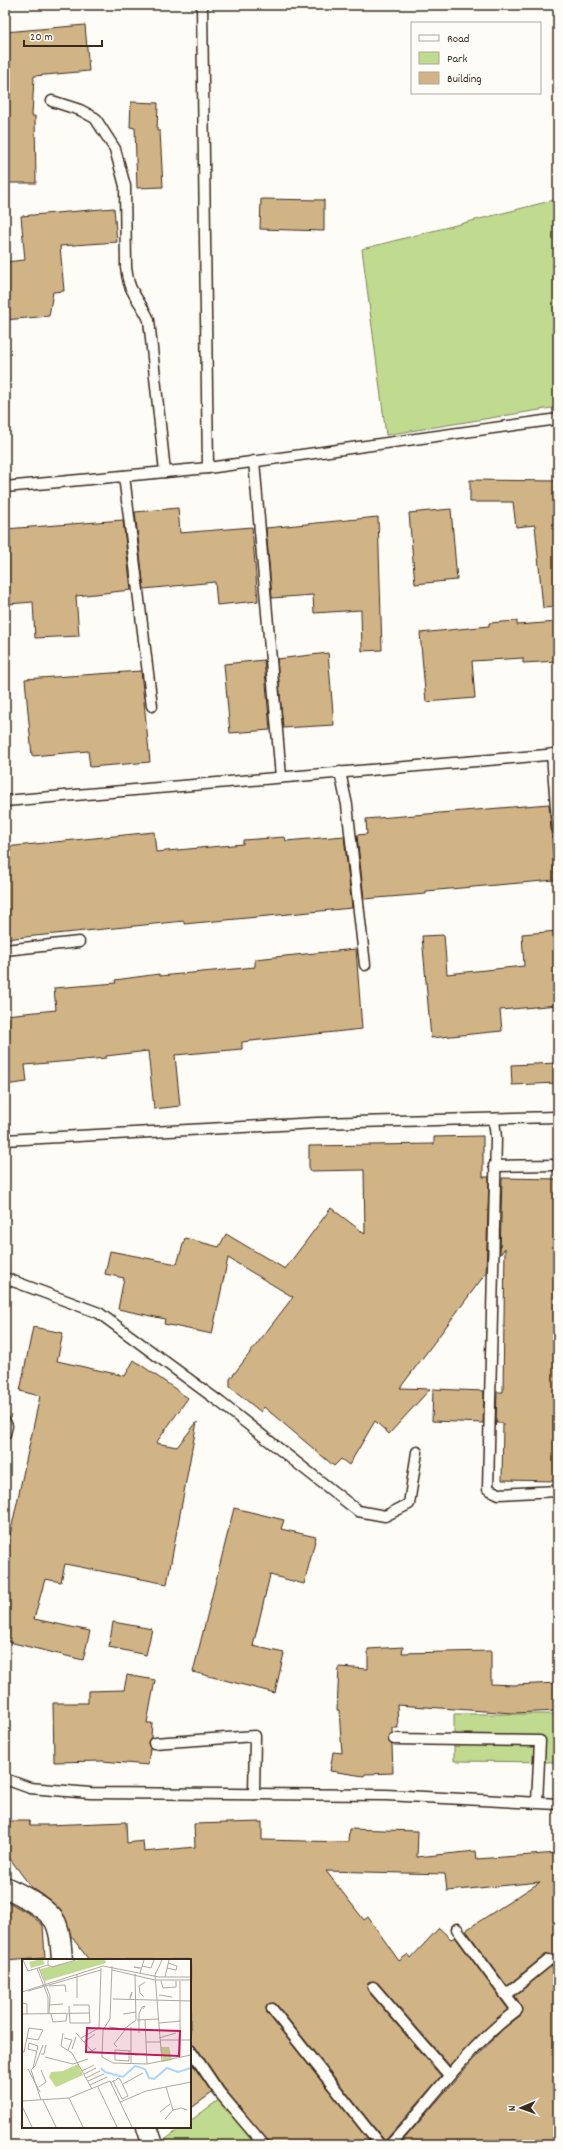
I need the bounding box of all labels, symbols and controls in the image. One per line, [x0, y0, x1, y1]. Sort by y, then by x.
scale bar [24, 22, 102, 48]
legend [411, 22, 541, 94]
text: 20 m [30, 29, 53, 46]
text: Road [447, 31, 469, 48]
text: Park [447, 51, 468, 68]
text: Building [447, 71, 482, 88]
inset map [22, 1959, 191, 2128]
north arrow [501, 2088, 541, 2128]
text: N [505, 2105, 521, 2111]

